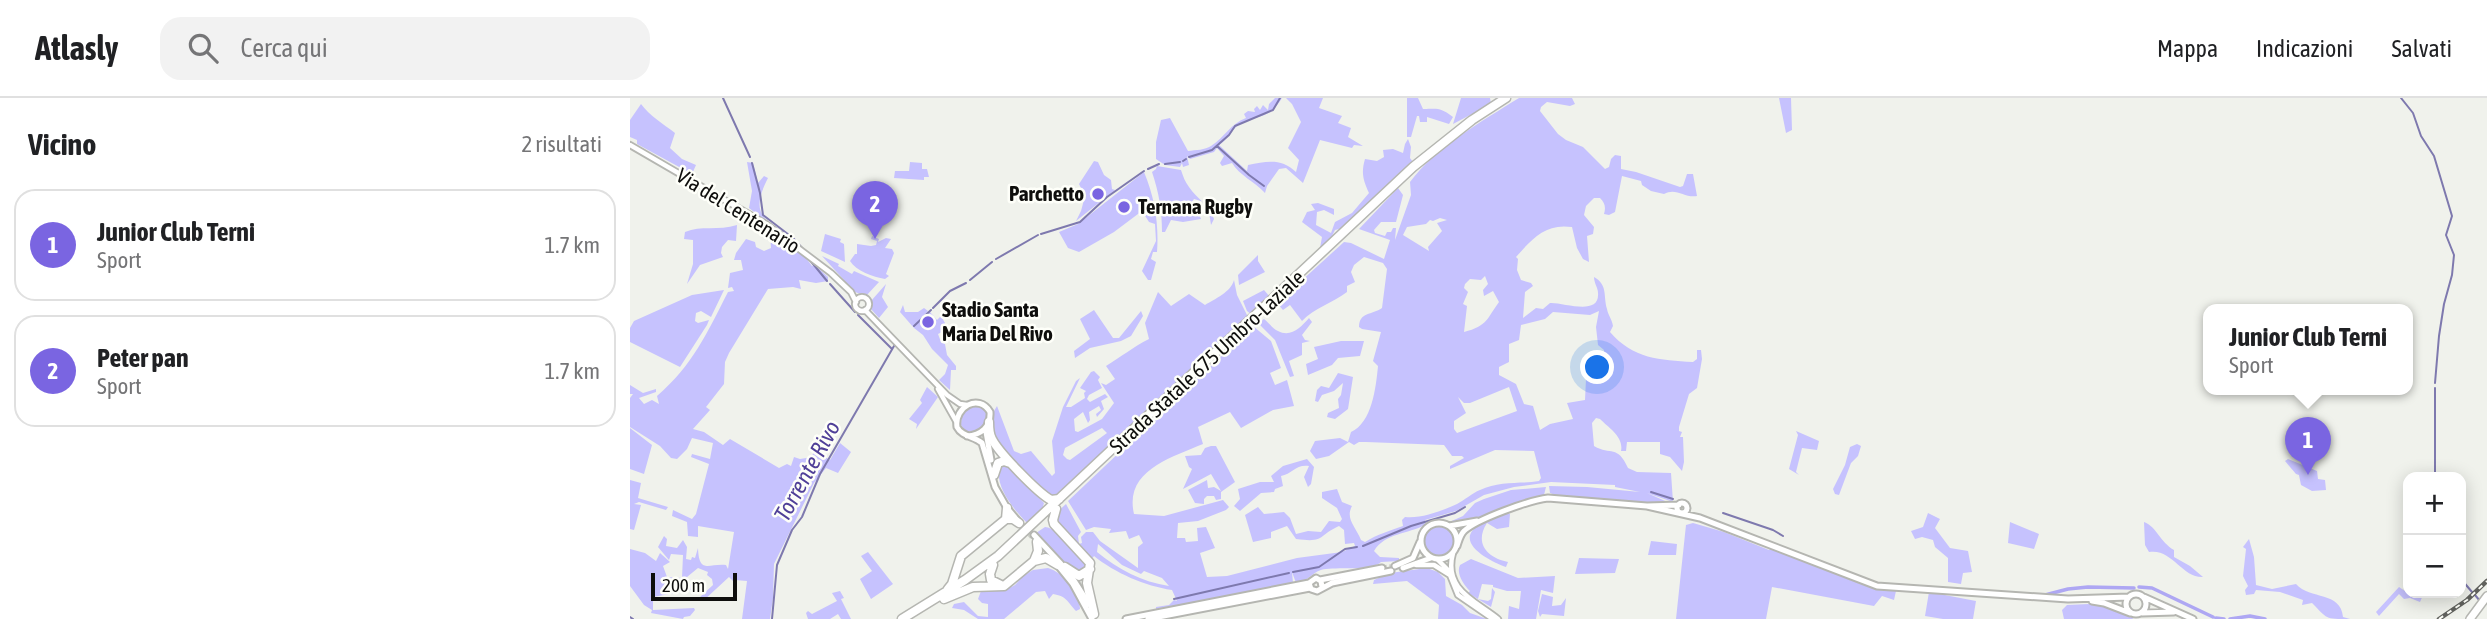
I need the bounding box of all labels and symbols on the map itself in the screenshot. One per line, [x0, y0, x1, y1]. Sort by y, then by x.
street label: Via del Centenario [672, 163, 805, 258]
pin: 2 [852, 181, 898, 239]
place label: Parchetto [1009, 181, 1084, 205]
marker: Parchetto [1090, 186, 1106, 202]
place label: Ternana Rugby [1138, 194, 1253, 218]
marker: Ternana Rugby [1116, 199, 1132, 215]
street label: Strada Statale 675 Umbro-Laziale [1104, 265, 1309, 458]
place label: Stadio Santa Maria Del Rivo [942, 297, 1053, 345]
marker: Stadio Santa Maria Del Rivo [920, 314, 936, 330]
your location [1580, 350, 1614, 384]
water label: Torrente Rivo [769, 416, 845, 526]
pin: 1 [2285, 417, 2331, 475]
scale bar [651, 570, 737, 602]

